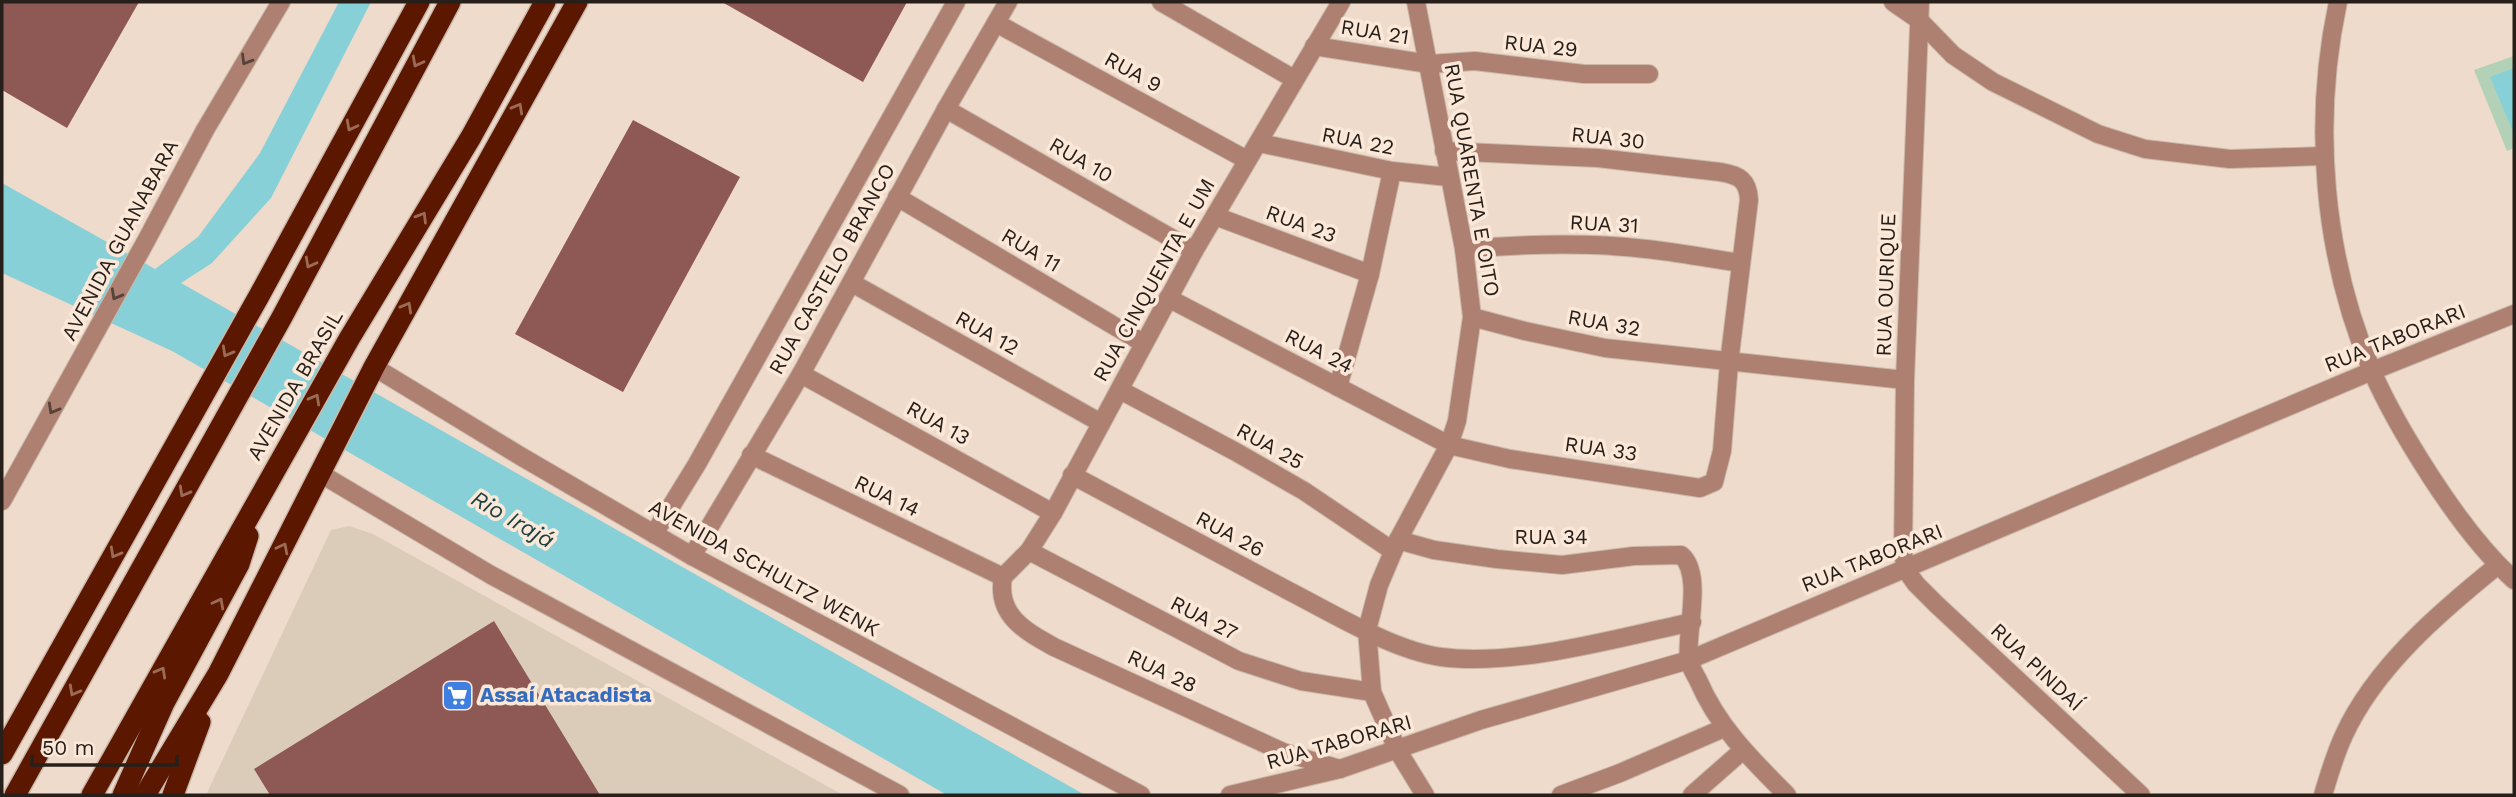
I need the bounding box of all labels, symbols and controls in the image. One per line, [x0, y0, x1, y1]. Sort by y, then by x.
street label: RUA 21 [1339, 14, 1411, 49]
street label: RUA 29 [1503, 29, 1579, 62]
street label: RUA 9 [1100, 46, 1166, 97]
one-way arrow [242, 53, 255, 66]
one-way arrow [412, 55, 426, 67]
street label: RUA QUARENTA E OITO [1440, 61, 1505, 299]
one-way arrow [510, 103, 523, 116]
one-way arrow [346, 119, 359, 132]
street label: RUA 22 [1320, 121, 1396, 160]
street label: RUA 30 [1570, 121, 1646, 154]
street label: RUA 10 [1045, 131, 1118, 188]
street label: AVENIDA GUANABARA [56, 135, 183, 345]
street label: RUA CASTELO BRANCO [763, 159, 900, 379]
street label: RUA CINQUENTA E UM [1087, 174, 1220, 386]
street label: RUA 23 [1263, 199, 1340, 248]
street label: RUA 31 [1569, 209, 1639, 238]
one-way arrow [413, 212, 426, 225]
street label: RUA OURIQUE [1871, 213, 1900, 357]
street label: RUA 11 [997, 222, 1065, 277]
one-way arrow [305, 255, 319, 268]
one-way arrow [111, 288, 124, 300]
street label: RUA TABORARI [2321, 298, 2469, 377]
one-way arrow [399, 302, 412, 314]
street label: RUA 32 [1566, 304, 1642, 341]
street label: AVENIDA BRASIL [241, 305, 348, 464]
street label: RUA 12 [951, 305, 1023, 360]
street label: RUA 24 [1281, 323, 1357, 378]
one-way arrow [222, 345, 235, 357]
one-way arrow [307, 393, 320, 406]
street label: RUA 13 [902, 395, 974, 450]
one-way arrow [48, 402, 61, 415]
street label: RUA 25 [1232, 417, 1308, 474]
street label: RUA 33 [1563, 431, 1639, 466]
street label: RUA 14 [851, 469, 924, 522]
one-way arrow [179, 485, 192, 497]
water label: Rio Irajá [466, 485, 559, 554]
street label: AVENIDA SCHULTZ WENK [645, 494, 884, 641]
street label: RUA 26 [1192, 505, 1269, 562]
street label: RUA TABORARI [1798, 518, 1946, 597]
street label: RUA 34 [1514, 524, 1588, 549]
one-way arrow [275, 543, 289, 555]
one-way arrow [110, 546, 123, 558]
street label: RUA 27 [1166, 590, 1242, 645]
one-way arrow [210, 597, 224, 610]
street label: RUA PINDAÍ [1986, 617, 2089, 716]
street label: RUA 28 [1124, 644, 1201, 697]
one-way arrow [153, 666, 166, 679]
supermarket icon: Assaí Atacadista [440, 678, 474, 712]
place label: Assaí Atacadista [480, 682, 652, 707]
one-way arrow [69, 683, 82, 696]
street label: RUA TABORARI [1263, 709, 1414, 774]
scale bar [32, 724, 177, 768]
text: 50 m [42, 735, 94, 760]

